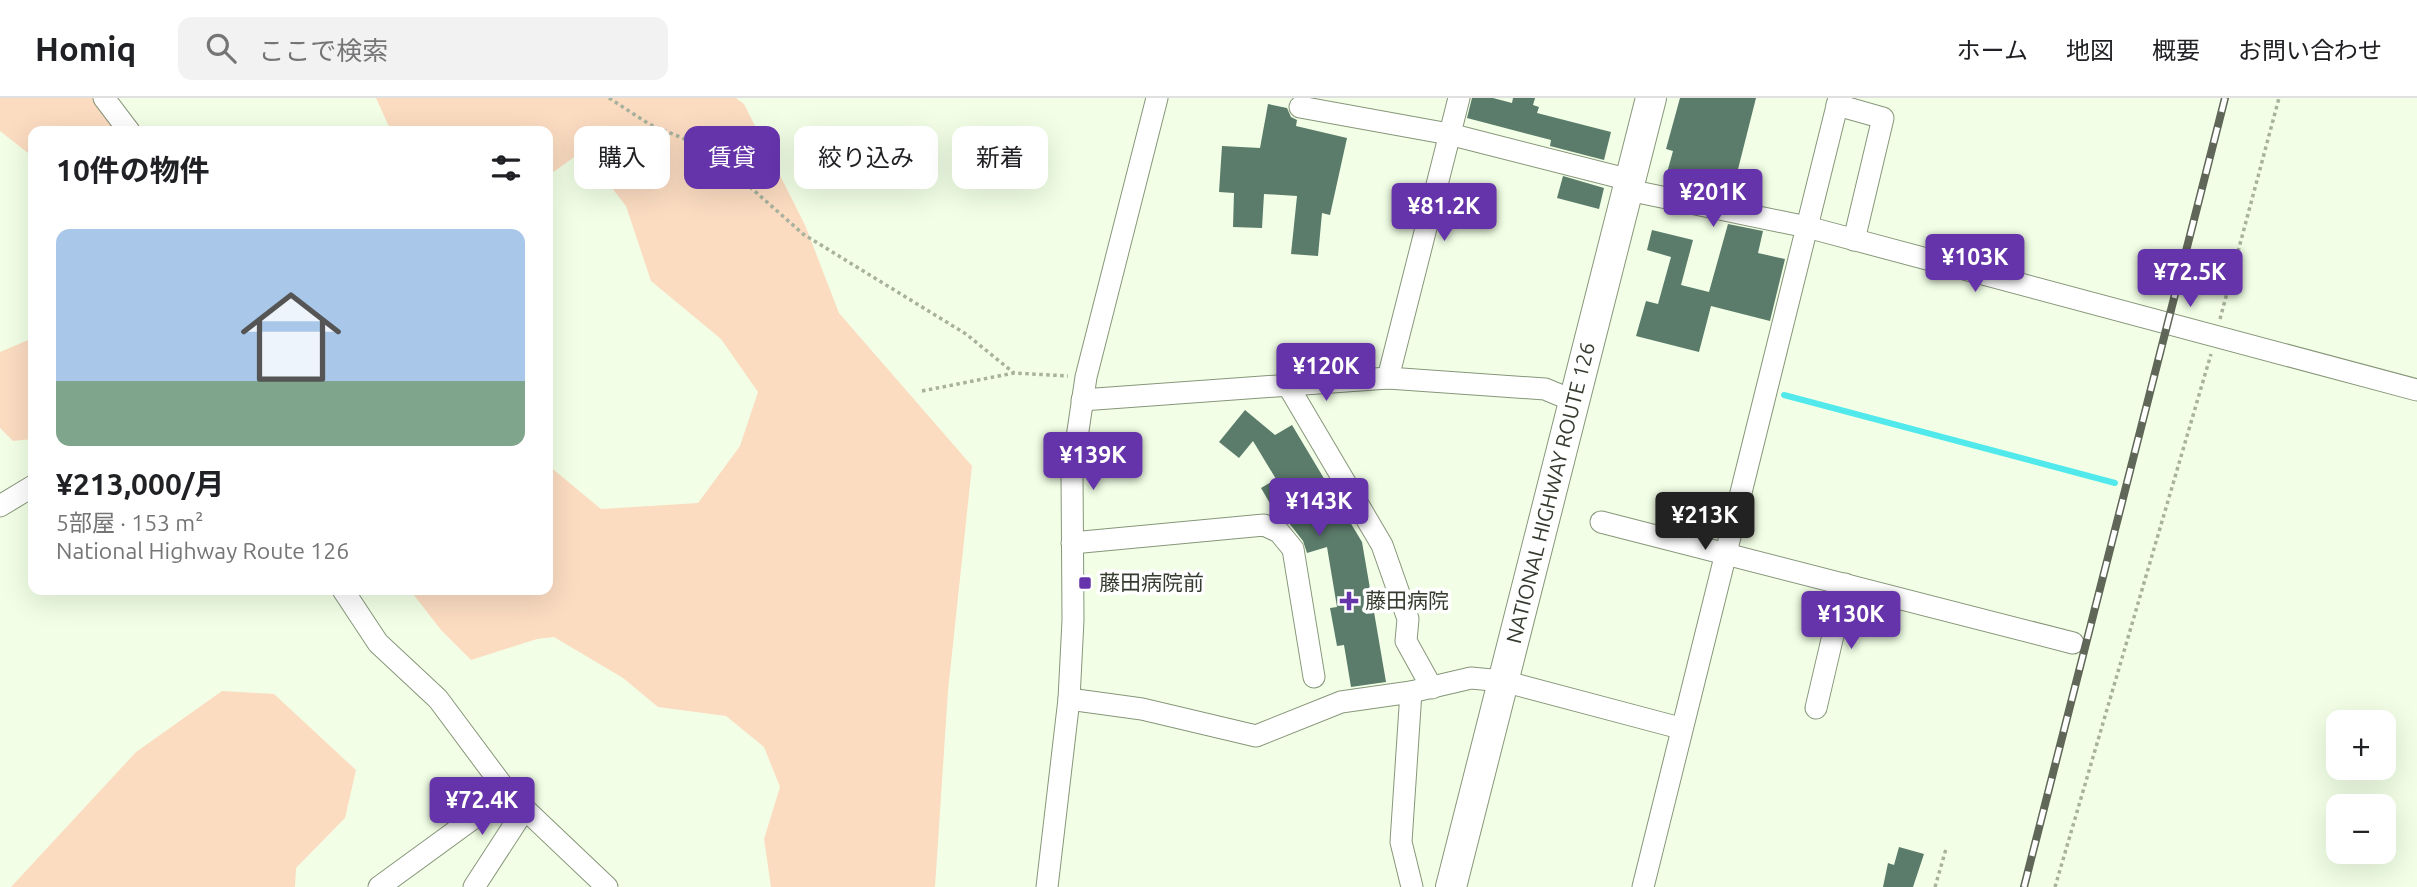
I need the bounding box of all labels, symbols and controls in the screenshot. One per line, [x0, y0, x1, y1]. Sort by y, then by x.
search box [178, 17, 668, 80]
icon: search [202, 29, 240, 67]
text: Homiq [35, 30, 136, 67]
text: ここで検索 [258, 36, 388, 65]
text: ホーム [1957, 37, 2028, 64]
text: 地図 [2066, 37, 2114, 64]
text: 概要 [2152, 37, 2200, 64]
text: お問い合わせ [2238, 37, 2382, 64]
chip: 購入 [574, 126, 670, 189]
chip: 賃貸 [684, 126, 780, 189]
chip: 絞り込み [794, 126, 938, 189]
chip: 新着 [952, 126, 1048, 189]
icon: filters [487, 149, 525, 187]
text: 10件の物件 [56, 153, 210, 187]
pin: ¥201K [1664, 170, 1762, 229]
text: ¥201K [1679, 179, 1747, 204]
pin: ¥81.2K [1387, 184, 1501, 243]
text: ¥81.2K [1408, 193, 1480, 218]
pin: ¥103K [1926, 234, 2024, 294]
text: ¥103K [1941, 244, 2009, 269]
pin: ¥72.5K [2133, 250, 2247, 309]
text: ¥72.5K [2154, 259, 2226, 284]
icon: home [228, 274, 354, 400]
street label: NATIONAL HIGHWAY ROUTE 126 [1501, 340, 1599, 646]
pin: ¥120K [1277, 344, 1375, 403]
text: ¥120K [1292, 353, 1360, 378]
pin: ¥139K [1044, 432, 1142, 492]
text: ¥139K [1059, 442, 1127, 467]
text: ¥213,000/月 [56, 467, 224, 501]
pin: ¥143K [1270, 478, 1368, 538]
text: ¥143K [1285, 488, 1353, 513]
pin: ¥213K [1656, 492, 1754, 552]
text: ¥213K [1671, 502, 1739, 527]
text: 5部屋 · 153 m² [56, 510, 203, 535]
text: National Highway Route 126 [56, 538, 349, 563]
place label: 藤田病院前 [1099, 570, 1204, 594]
marker: 藤田病院前 [1077, 575, 1093, 591]
place label: 藤田病院 [1365, 588, 1449, 612]
marker: 藤田病院 [1339, 591, 1359, 611]
pin: ¥130K [1802, 592, 1900, 651]
text: ¥130K [1817, 601, 1885, 626]
map controls [2326, 710, 2396, 864]
button: + [2326, 710, 2396, 780]
pin: ¥72.4K [425, 778, 539, 837]
text: ¥72.4K [446, 787, 518, 812]
button: − [2326, 794, 2396, 864]

